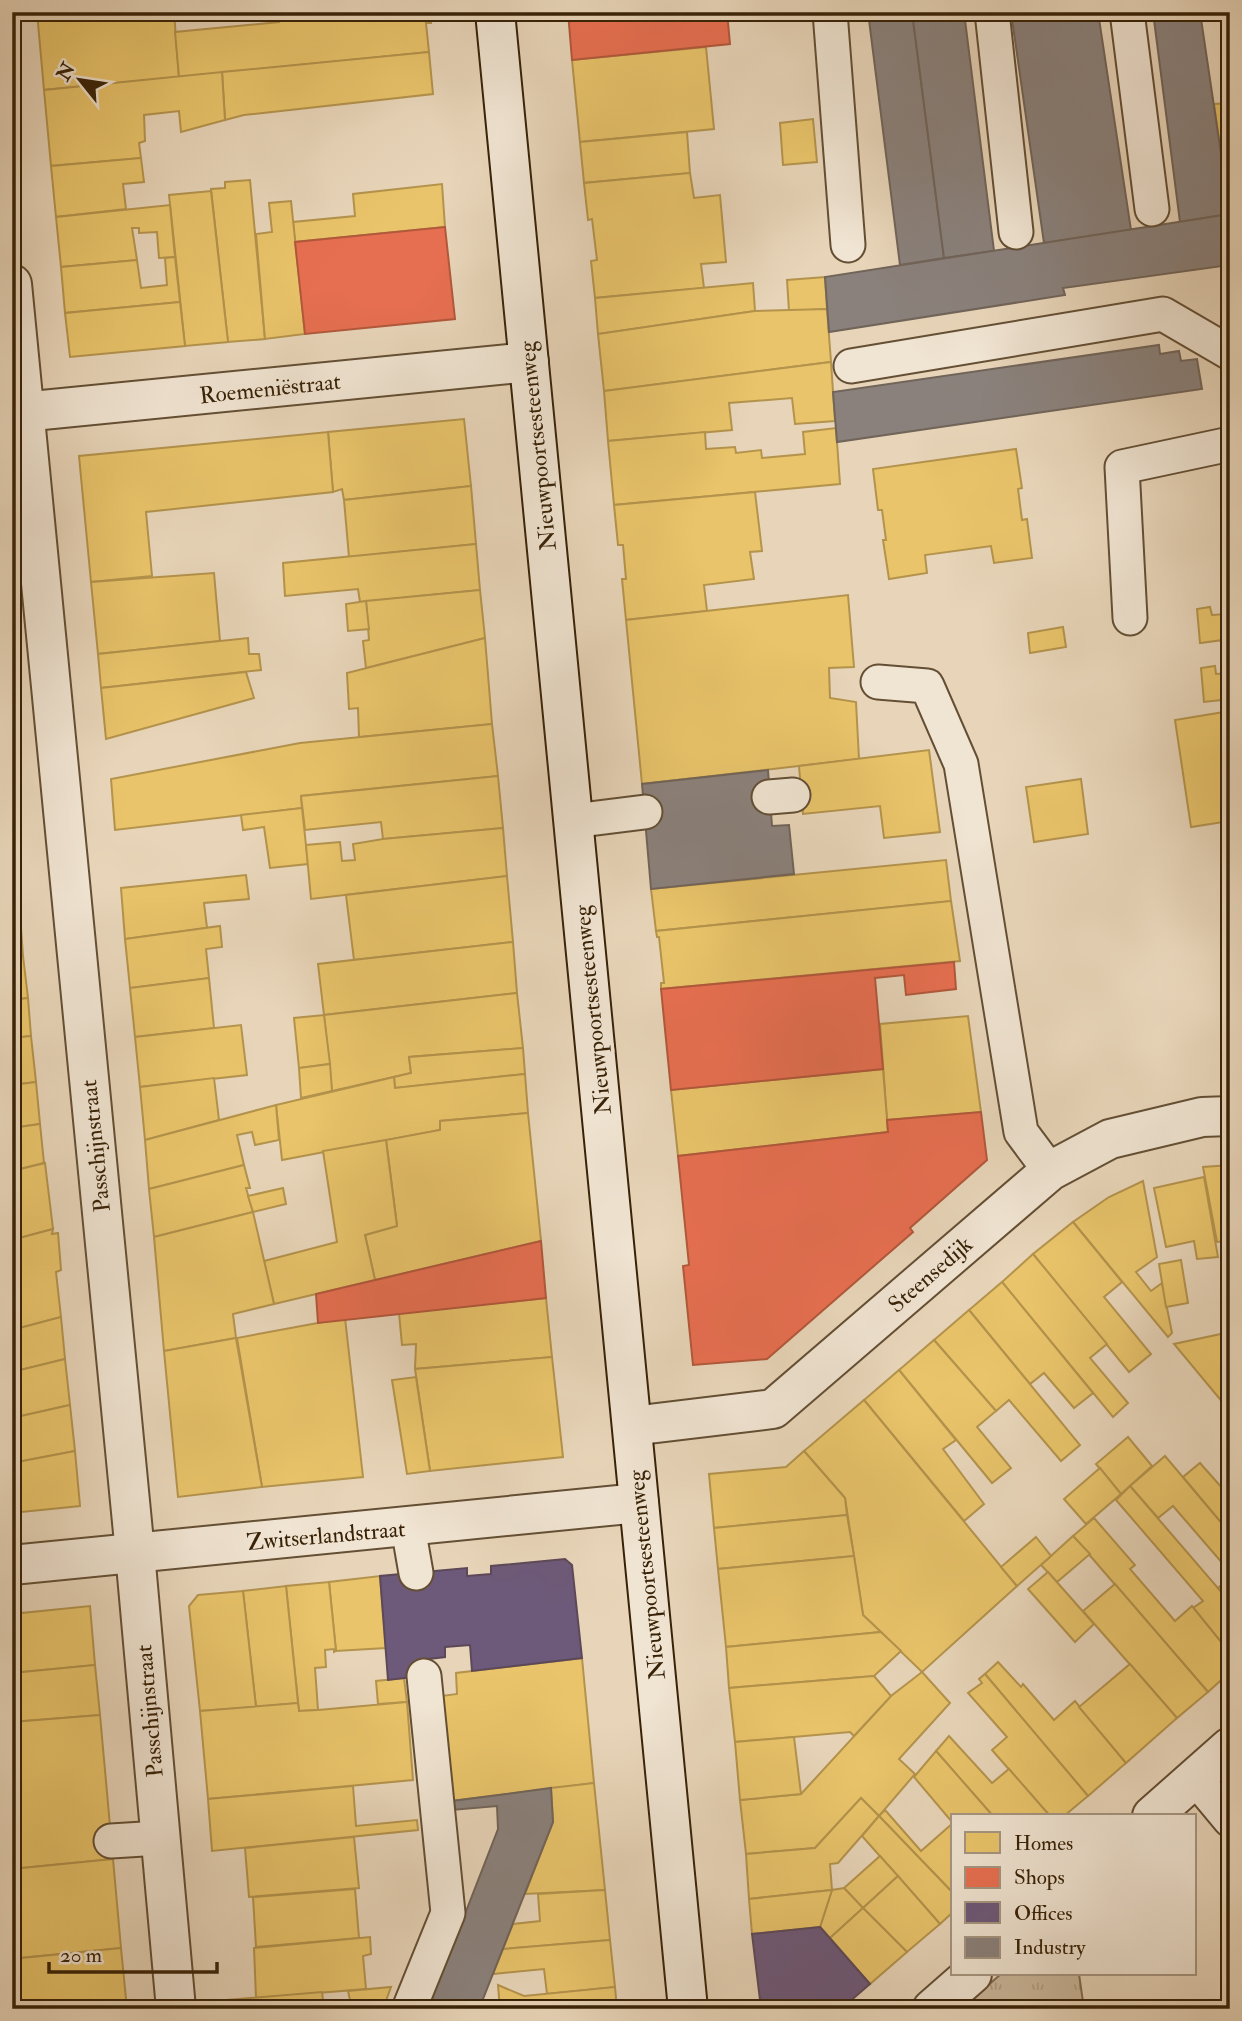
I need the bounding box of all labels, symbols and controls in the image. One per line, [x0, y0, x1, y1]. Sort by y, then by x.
north arrow [46, 46, 116, 116]
text: N [51, 58, 81, 86]
street label: Nieuwpoortsesteenweg [512, 339, 564, 552]
street label: Roemeniëstraat [198, 367, 342, 410]
street label: Nieuwpoortsesteenweg [567, 903, 619, 1116]
street label: Passchijnstraat [74, 1078, 117, 1214]
street label: Steensedijk [882, 1230, 979, 1319]
street label: Nieuwpoortsesteenweg [621, 1468, 673, 1681]
street label: Zwitserlandstraat [245, 1514, 407, 1557]
street label: Passchijnstraat [129, 1643, 170, 1778]
legend [951, 1814, 1196, 1976]
text: Homes [1014, 1830, 1073, 1857]
text: Shops [1014, 1864, 1065, 1891]
text: Offices [1014, 1900, 1072, 1927]
scale bar [49, 1930, 217, 1974]
text: Industry [1014, 1934, 1086, 1961]
text: 20 m [60, 1942, 102, 1969]

